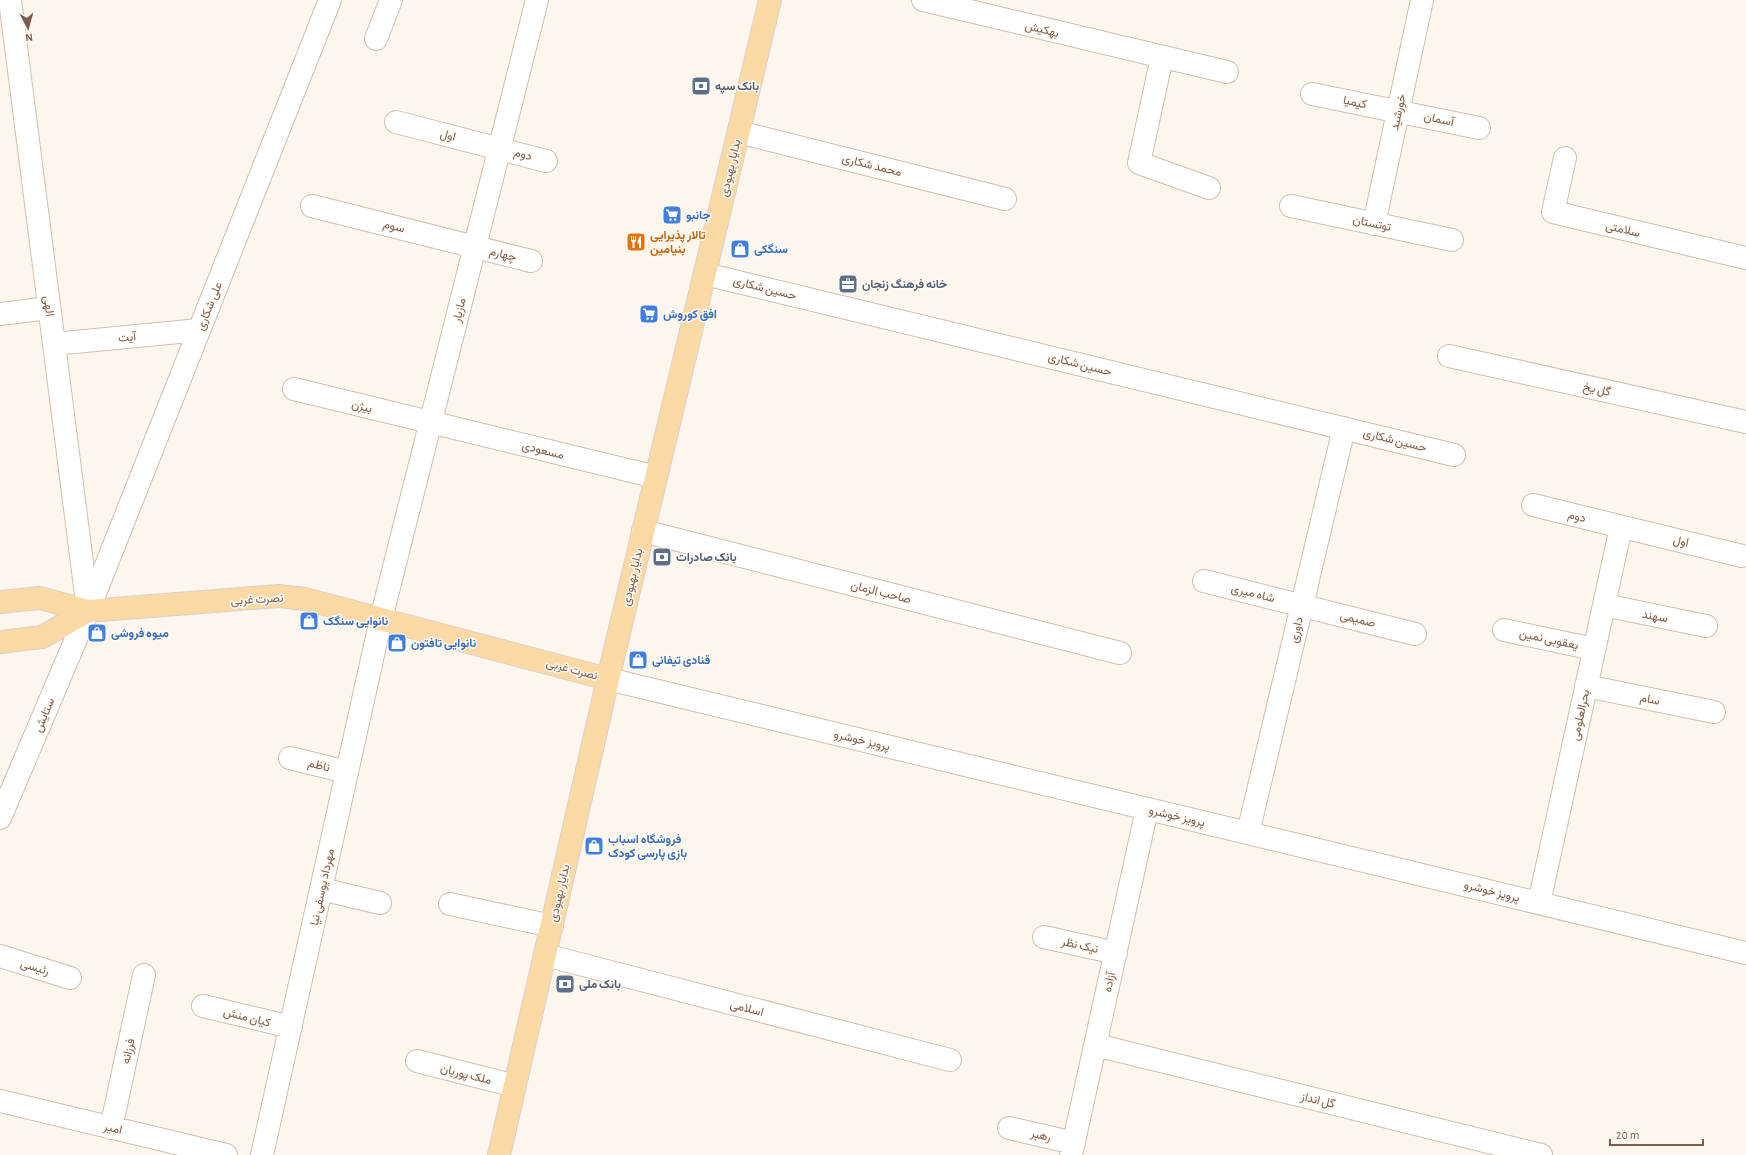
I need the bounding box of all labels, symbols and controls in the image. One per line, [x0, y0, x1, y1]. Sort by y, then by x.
north arrow [8, 8, 48, 48]
street label: بهکیش [1023, 19, 1060, 41]
text: N [25, 32, 33, 43]
bank icon: بانک سپه [690, 75, 712, 97]
place label: بانک سپه [715, 80, 759, 94]
street label: خورشید [1388, 93, 1410, 132]
street label: کیمیا [1342, 94, 1368, 111]
street label: آسمان [1423, 110, 1456, 129]
street label: اول [438, 127, 457, 145]
street label: بدایار بهبودی [718, 138, 744, 198]
street label: دوم [512, 146, 534, 164]
street label: محمد شکاری [840, 152, 903, 180]
supermarket icon: جانبو [661, 204, 683, 226]
place label: جانبو [686, 209, 711, 223]
street label: توتستان [1351, 213, 1392, 235]
street label: سوم [381, 218, 406, 236]
street label: سلامتی [1604, 219, 1641, 241]
place label: تالار پذیرایی بنیامین [650, 229, 706, 256]
restaurant icon: تالار پذیرایی بنیامین [625, 231, 647, 253]
shop icon: سنگکی [729, 238, 751, 260]
place label: سنگکی [754, 243, 788, 256]
street label: چهارم [488, 245, 518, 265]
office icon: خانه فرهنگ زنجان [837, 273, 859, 295]
street label: حسین شکاری [732, 274, 798, 304]
place label: خانه فرهنگ زنجان [862, 278, 947, 292]
street label: علی شکاری [194, 280, 226, 333]
street label: الهی [40, 295, 56, 317]
street label: مازیار [450, 297, 470, 325]
supermarket icon: افق کوروش [638, 303, 660, 325]
place label: افق کوروش [663, 308, 717, 322]
street label: آیت [118, 330, 138, 345]
street label: حسین شکاری [1047, 350, 1113, 380]
street label: گل یخ [1581, 380, 1612, 401]
street label: بیژن [350, 398, 374, 416]
street label: حسین شکاری [1362, 426, 1428, 456]
street label: مسعودی [520, 439, 565, 463]
street label: دوم [1566, 508, 1588, 526]
street label: اول [1672, 533, 1690, 551]
bank icon: بانک صادرات [651, 546, 673, 568]
street label: بدایار بهبودی [620, 547, 646, 607]
place label: بانک صادرات [676, 551, 737, 565]
street label: صاحب الزمان [849, 579, 913, 607]
street label: شاه میری [1230, 582, 1276, 606]
street label: نصرت غربی [230, 592, 284, 608]
street label: سهند [1641, 608, 1669, 626]
street label: صمیمی [1339, 609, 1377, 631]
shop icon: نانوایی سنگک [298, 610, 320, 632]
place label: نانوایی سنگک [323, 615, 389, 629]
street label: داوری [1287, 616, 1307, 645]
shop icon: میوه فروشی [86, 622, 108, 644]
place label: میوه فروشی [111, 627, 169, 641]
street label: یعقوبی نمین [1518, 627, 1580, 653]
shop icon: نانوایی تافتون [386, 632, 408, 654]
place label: نانوایی تافتون [411, 637, 477, 651]
shop icon: قنادی تیفانی [627, 649, 649, 671]
place label: قنادی تیفانی [652, 654, 711, 667]
street label: نصرت غربی [544, 656, 599, 684]
street label: بحرالعلومی [1569, 688, 1593, 742]
street label: سام [1639, 691, 1661, 709]
street label: ستایش [31, 696, 58, 735]
street label: پرویز خوشرو [832, 728, 891, 754]
street label: ناظم [306, 757, 331, 775]
street label: پرویز خوشرو [1147, 804, 1206, 830]
place label: فروشگاه اسباب بازی پارسی کودک [608, 833, 687, 861]
shop icon: فروشگاه اسباب بازی پارسی کودک [583, 835, 605, 857]
street label: مهرداد یوسفی نیا [308, 848, 338, 927]
street label: بدایار بهبودی [547, 863, 573, 923]
street label: پرویز خوشرو [1462, 878, 1521, 906]
street label: نیک نظر [1059, 935, 1099, 957]
street label: رئیسی [19, 957, 51, 979]
street label: آزاده [1101, 970, 1119, 994]
bank icon: بانک ملی [554, 973, 576, 995]
place label: بانک ملی [579, 978, 621, 991]
street label: اسلامی [729, 998, 765, 1020]
street label: کیان منش [222, 1005, 272, 1031]
street label: فرزانه [119, 1037, 138, 1065]
street label: ملک پوریان [439, 1062, 493, 1088]
street label: گل انداز [1298, 1090, 1336, 1112]
street label: امیر [101, 1120, 123, 1138]
scale bar [1610, 1121, 1703, 1147]
street label: رهبر [1028, 1127, 1052, 1145]
text: 20 m [1616, 1129, 1639, 1141]

